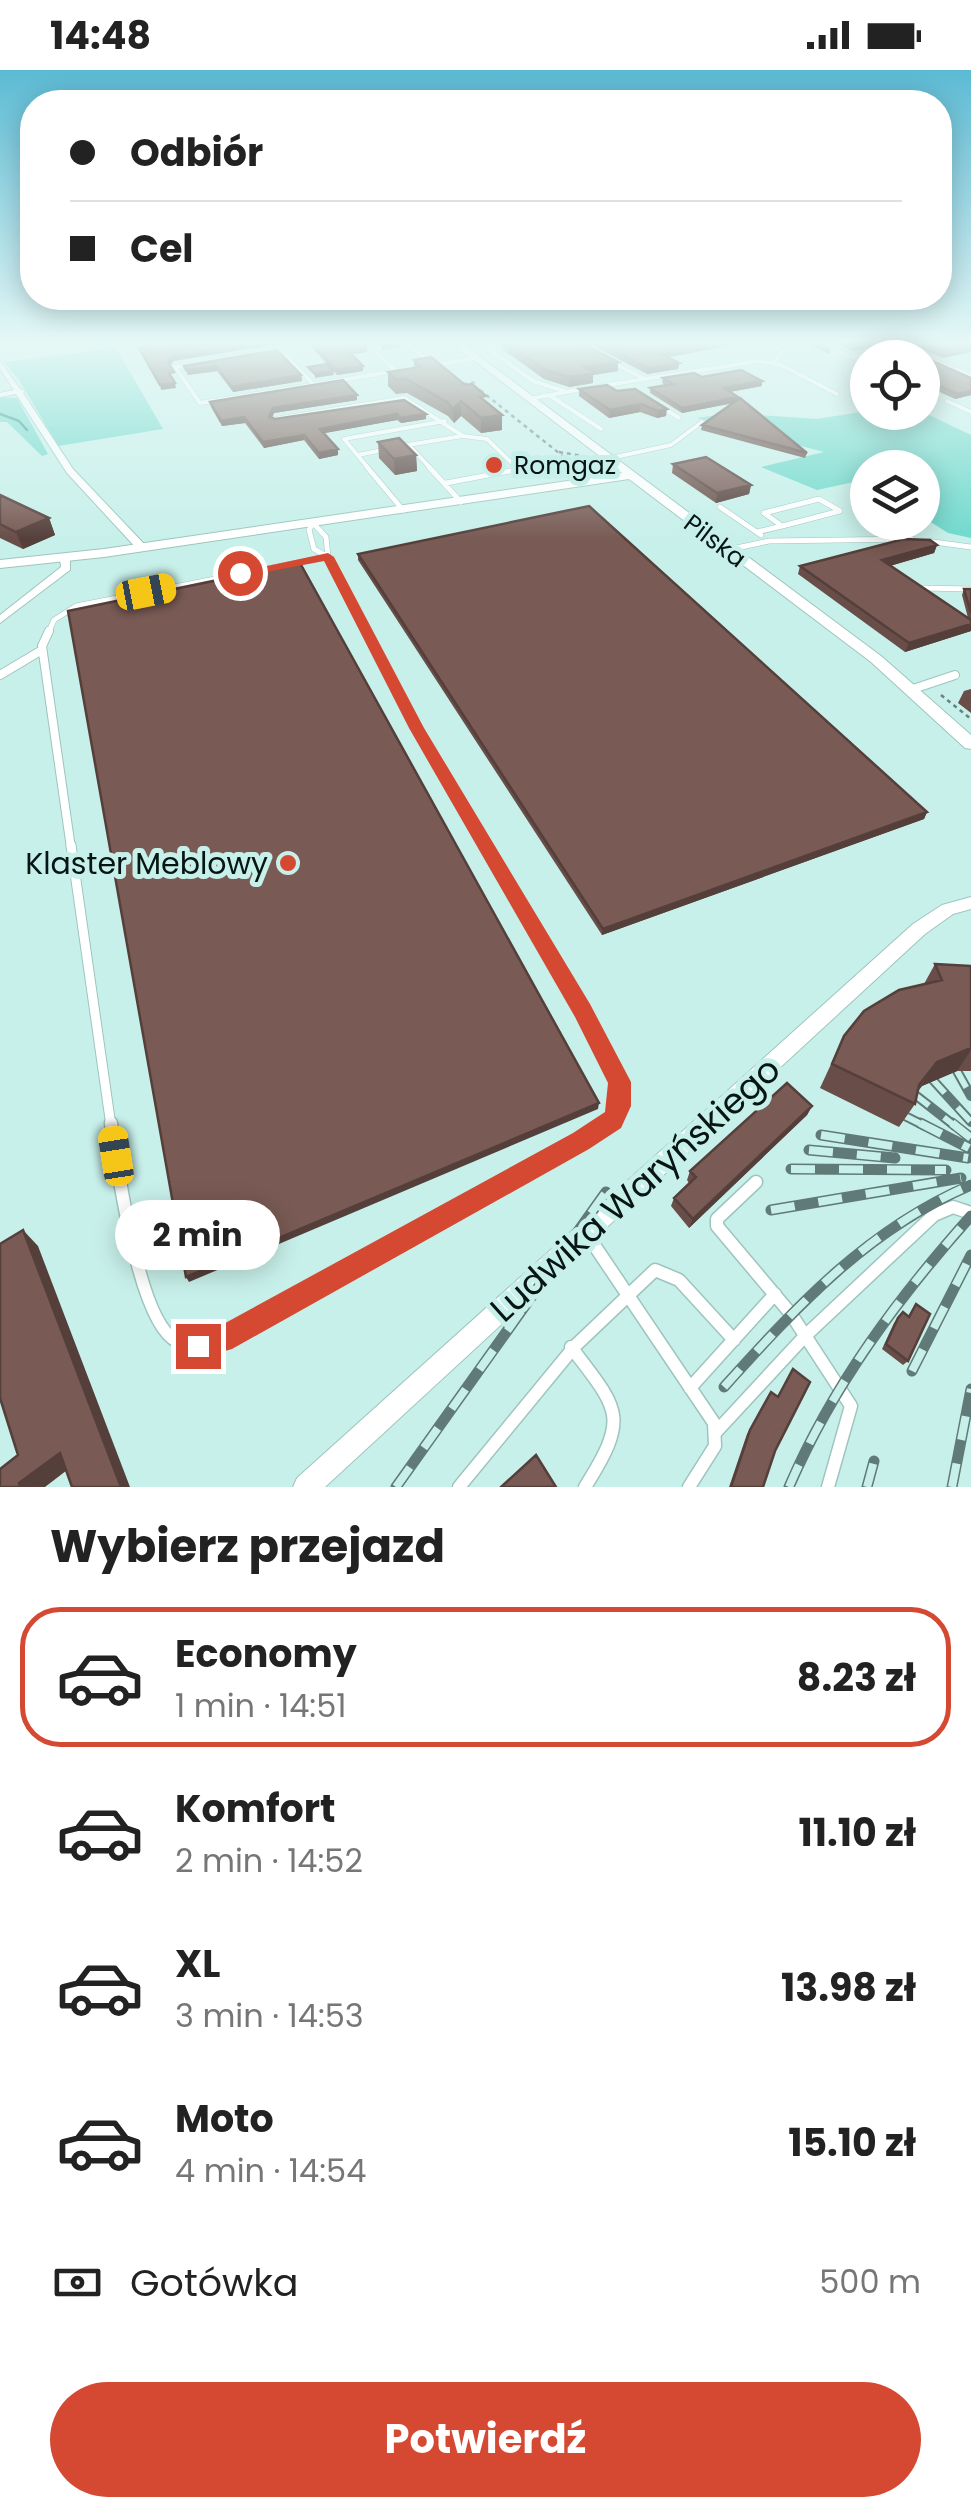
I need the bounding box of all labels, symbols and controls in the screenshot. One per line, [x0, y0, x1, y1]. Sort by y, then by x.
text: 14:48 [50, 9, 151, 62]
text: Odbiór [130, 126, 263, 179]
text: Cel [130, 222, 194, 275]
map controls [850, 340, 940, 540]
button: locate [850, 340, 940, 430]
place label: Romgaz [514, 448, 616, 483]
button: layers [850, 450, 940, 540]
marker: Romgaz [483, 454, 505, 476]
street label: Pilska [677, 506, 753, 576]
route start [218, 551, 263, 596]
car [114, 572, 178, 612]
place label: Klaster Meblowy [25, 842, 268, 885]
marker: Klaster Meblowy [277, 852, 299, 874]
street label: Ludwika Waryńskiego [479, 1045, 791, 1333]
car [96, 1124, 136, 1188]
callout: 2 min [116, 1201, 280, 1271]
text: 2 min [153, 1212, 242, 1257]
route end [176, 1324, 221, 1369]
text: Wybierz przejazd [50, 1515, 445, 1578]
text: Economy [175, 1627, 357, 1680]
icon: car [55, 1632, 145, 1722]
text: 8.23 zł [797, 1651, 916, 1704]
text: 1 min · 14:51 [175, 1683, 347, 1728]
text: Komfort [175, 1782, 336, 1835]
icon: car [55, 1787, 145, 1877]
text: 11.10 zł [799, 1806, 916, 1859]
text: 2 min · 14:52 [175, 1838, 363, 1883]
text: XL [175, 1937, 220, 1990]
icon: car [55, 1942, 145, 2032]
text: 13.98 zł [781, 1961, 916, 2014]
text: 3 min · 14:53 [175, 1993, 364, 2038]
text: Moto [175, 2092, 274, 2145]
icon: car [55, 2097, 145, 2187]
text: 15.10 zł [788, 2116, 916, 2169]
text: 4 min · 14:54 [175, 2148, 366, 2193]
icon: cash [50, 2255, 105, 2310]
text: Gotówka [130, 2256, 298, 2309]
text: 500 m [819, 2259, 921, 2304]
button: Potwierdź [50, 2382, 921, 2497]

